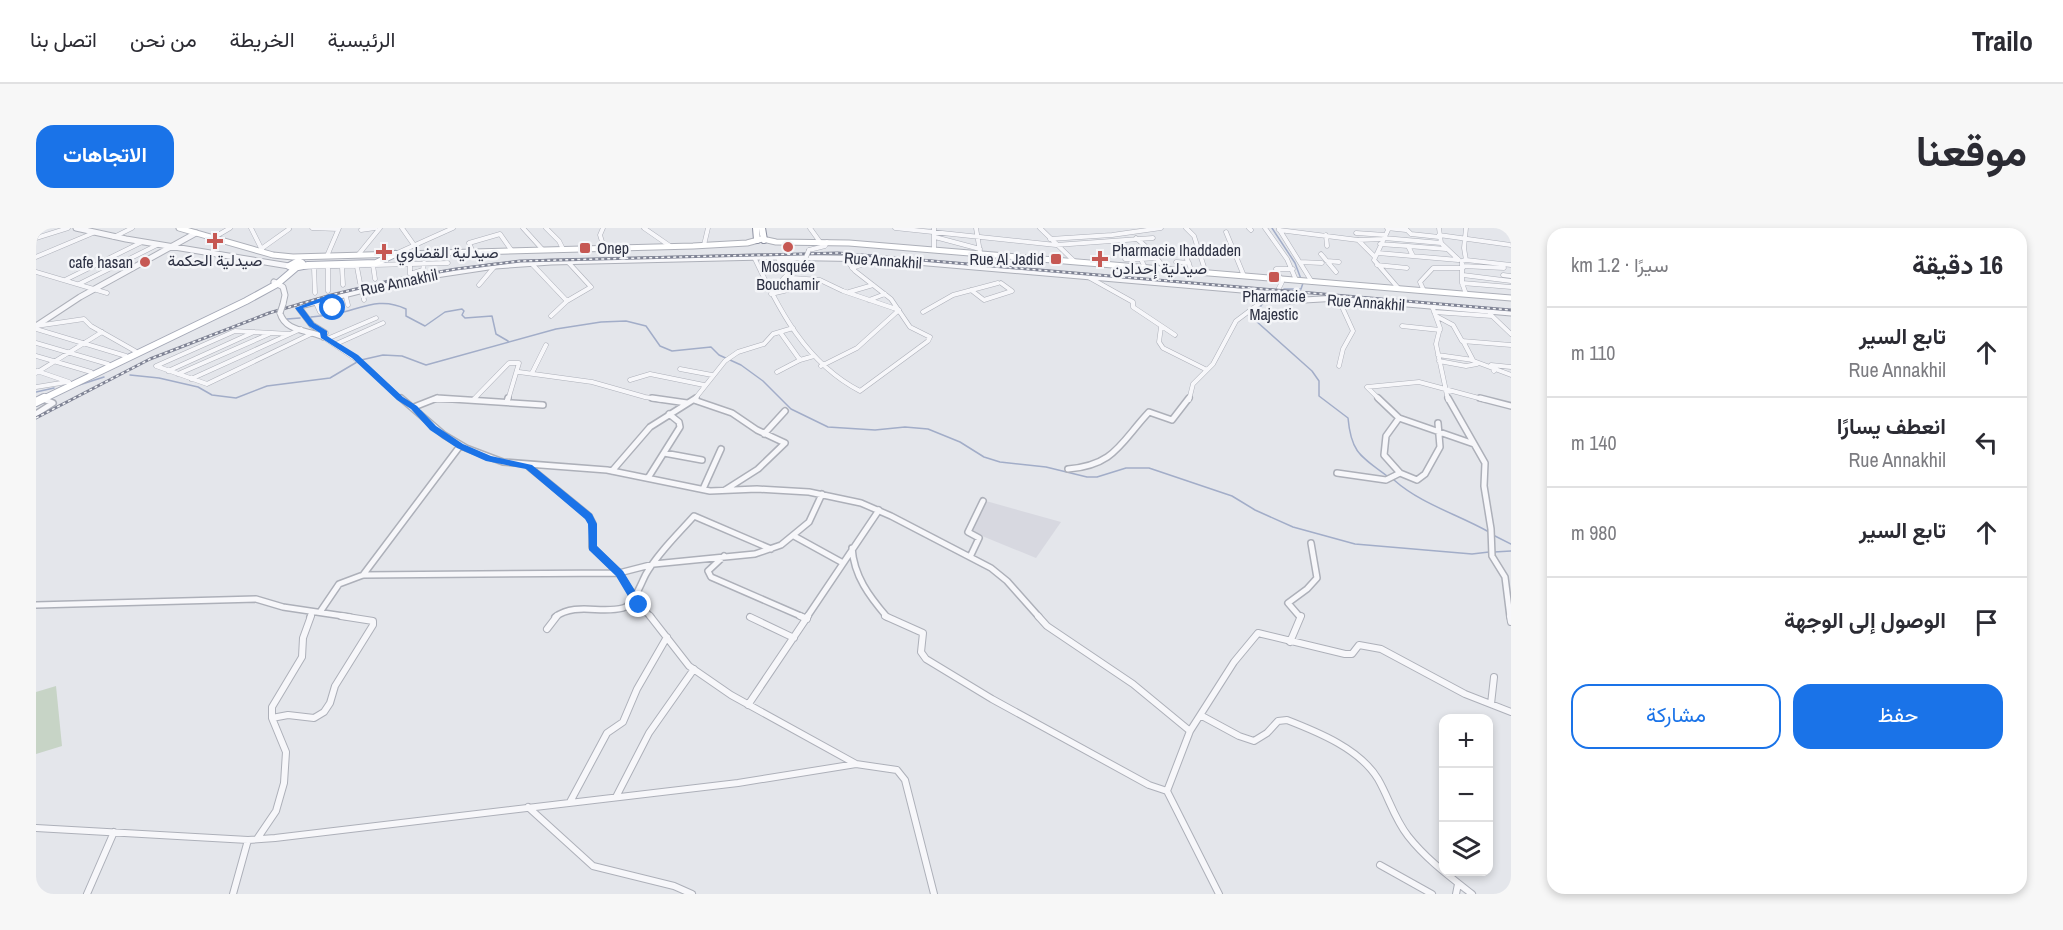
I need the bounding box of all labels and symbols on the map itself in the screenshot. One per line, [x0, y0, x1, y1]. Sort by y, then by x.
marker: صيدلية الحكمة [208, 234, 222, 248]
place label: Onep [597, 237, 629, 259]
place label: Pharmacie Ihaddaden صيدلية إحدادن [1112, 239, 1241, 279]
marker: Mosquée Bouchamir [781, 240, 795, 254]
place label: صيدلية القضاوي [396, 241, 499, 266]
marker: Onep [578, 241, 592, 255]
marker: صيدلية القضاوي [377, 245, 391, 259]
street label: Rue Annakhil [843, 246, 923, 274]
place label: Rue Al Jadid [970, 248, 1044, 270]
place label: صيدلية الحكمة [168, 249, 262, 271]
place label: cafe hasan [69, 251, 133, 273]
marker: Rue Al Jadid [1049, 252, 1063, 266]
marker: Pharmacie Ihaddaden صيدلية إحدادن [1093, 252, 1107, 266]
marker: cafe hasan [138, 255, 152, 269]
place label: Mosquée Bouchamir [756, 255, 820, 295]
street label: Rue Annakhil [359, 263, 440, 301]
marker: Pharmacie Majestic [1267, 270, 1281, 284]
place label: Pharmacie Majestic [1242, 285, 1306, 325]
street label: Rue Annakhil [1326, 288, 1406, 316]
route start [319, 294, 345, 320]
route end [625, 591, 651, 617]

